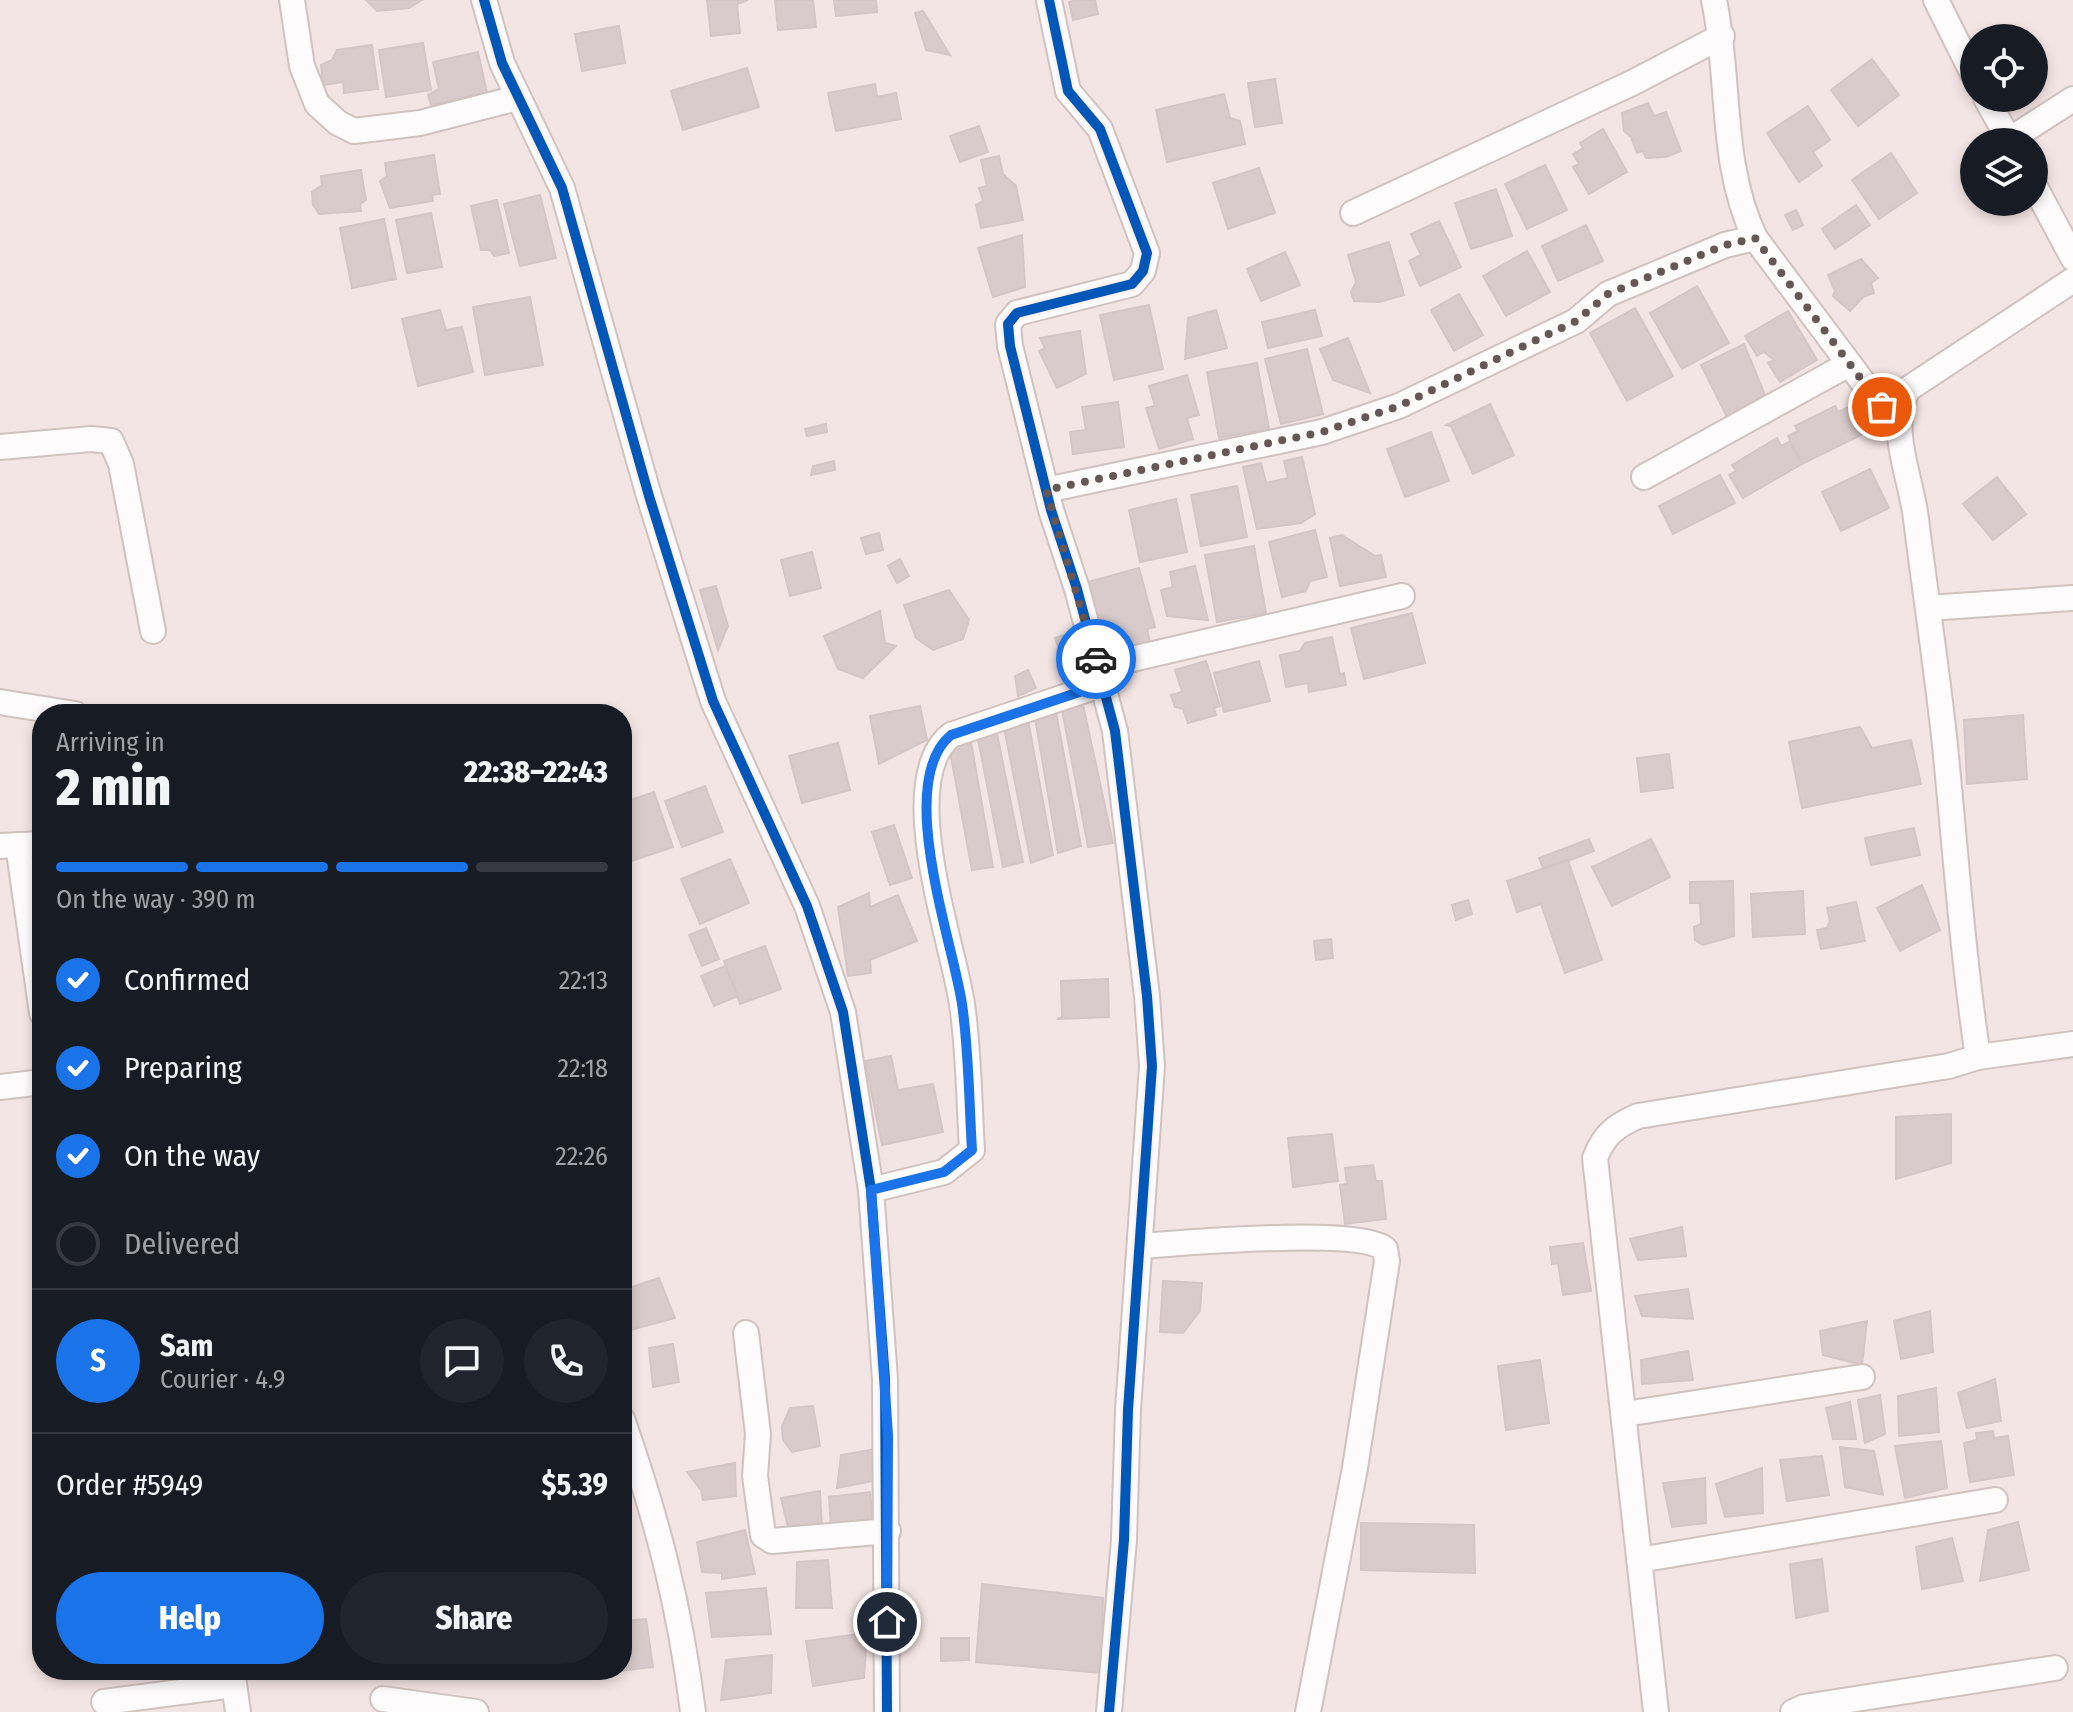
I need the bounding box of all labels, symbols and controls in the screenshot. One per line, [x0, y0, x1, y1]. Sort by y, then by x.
map controls [1960, 24, 2048, 216]
button: locate [1960, 24, 2048, 112]
button: layers [1960, 128, 2048, 216]
pin [1848, 373, 1916, 441]
icon: bag [1860, 385, 1904, 429]
courier [1056, 619, 1136, 699]
icon: car [1074, 637, 1118, 681]
text: Arriving in [56, 727, 165, 758]
text: 22:38–22:43 [464, 754, 608, 790]
text: 2 min [56, 756, 171, 819]
text: On the way · 390 m [56, 884, 255, 915]
icon: check [56, 958, 100, 1002]
text: Confirmed [124, 962, 250, 998]
text: 22:13 [559, 965, 608, 996]
icon: check [56, 1046, 100, 1090]
text: Preparing [124, 1050, 242, 1086]
text: 22:18 [557, 1053, 608, 1084]
icon: check [56, 1134, 100, 1178]
text: On the way [124, 1138, 260, 1174]
text: 22:26 [555, 1141, 608, 1172]
text: Delivered [124, 1226, 240, 1262]
button: chat [420, 1319, 504, 1403]
button: phone [524, 1319, 608, 1403]
text: Sam [160, 1328, 213, 1364]
text: S [90, 1343, 106, 1379]
text: Courier · 4.9 [160, 1364, 285, 1395]
text: Order #5949 [56, 1467, 203, 1503]
text: $5.39 [542, 1467, 608, 1503]
button: Help [56, 1572, 324, 1664]
button: Share [340, 1572, 608, 1664]
pin [853, 1588, 921, 1656]
icon: home [865, 1600, 909, 1644]

